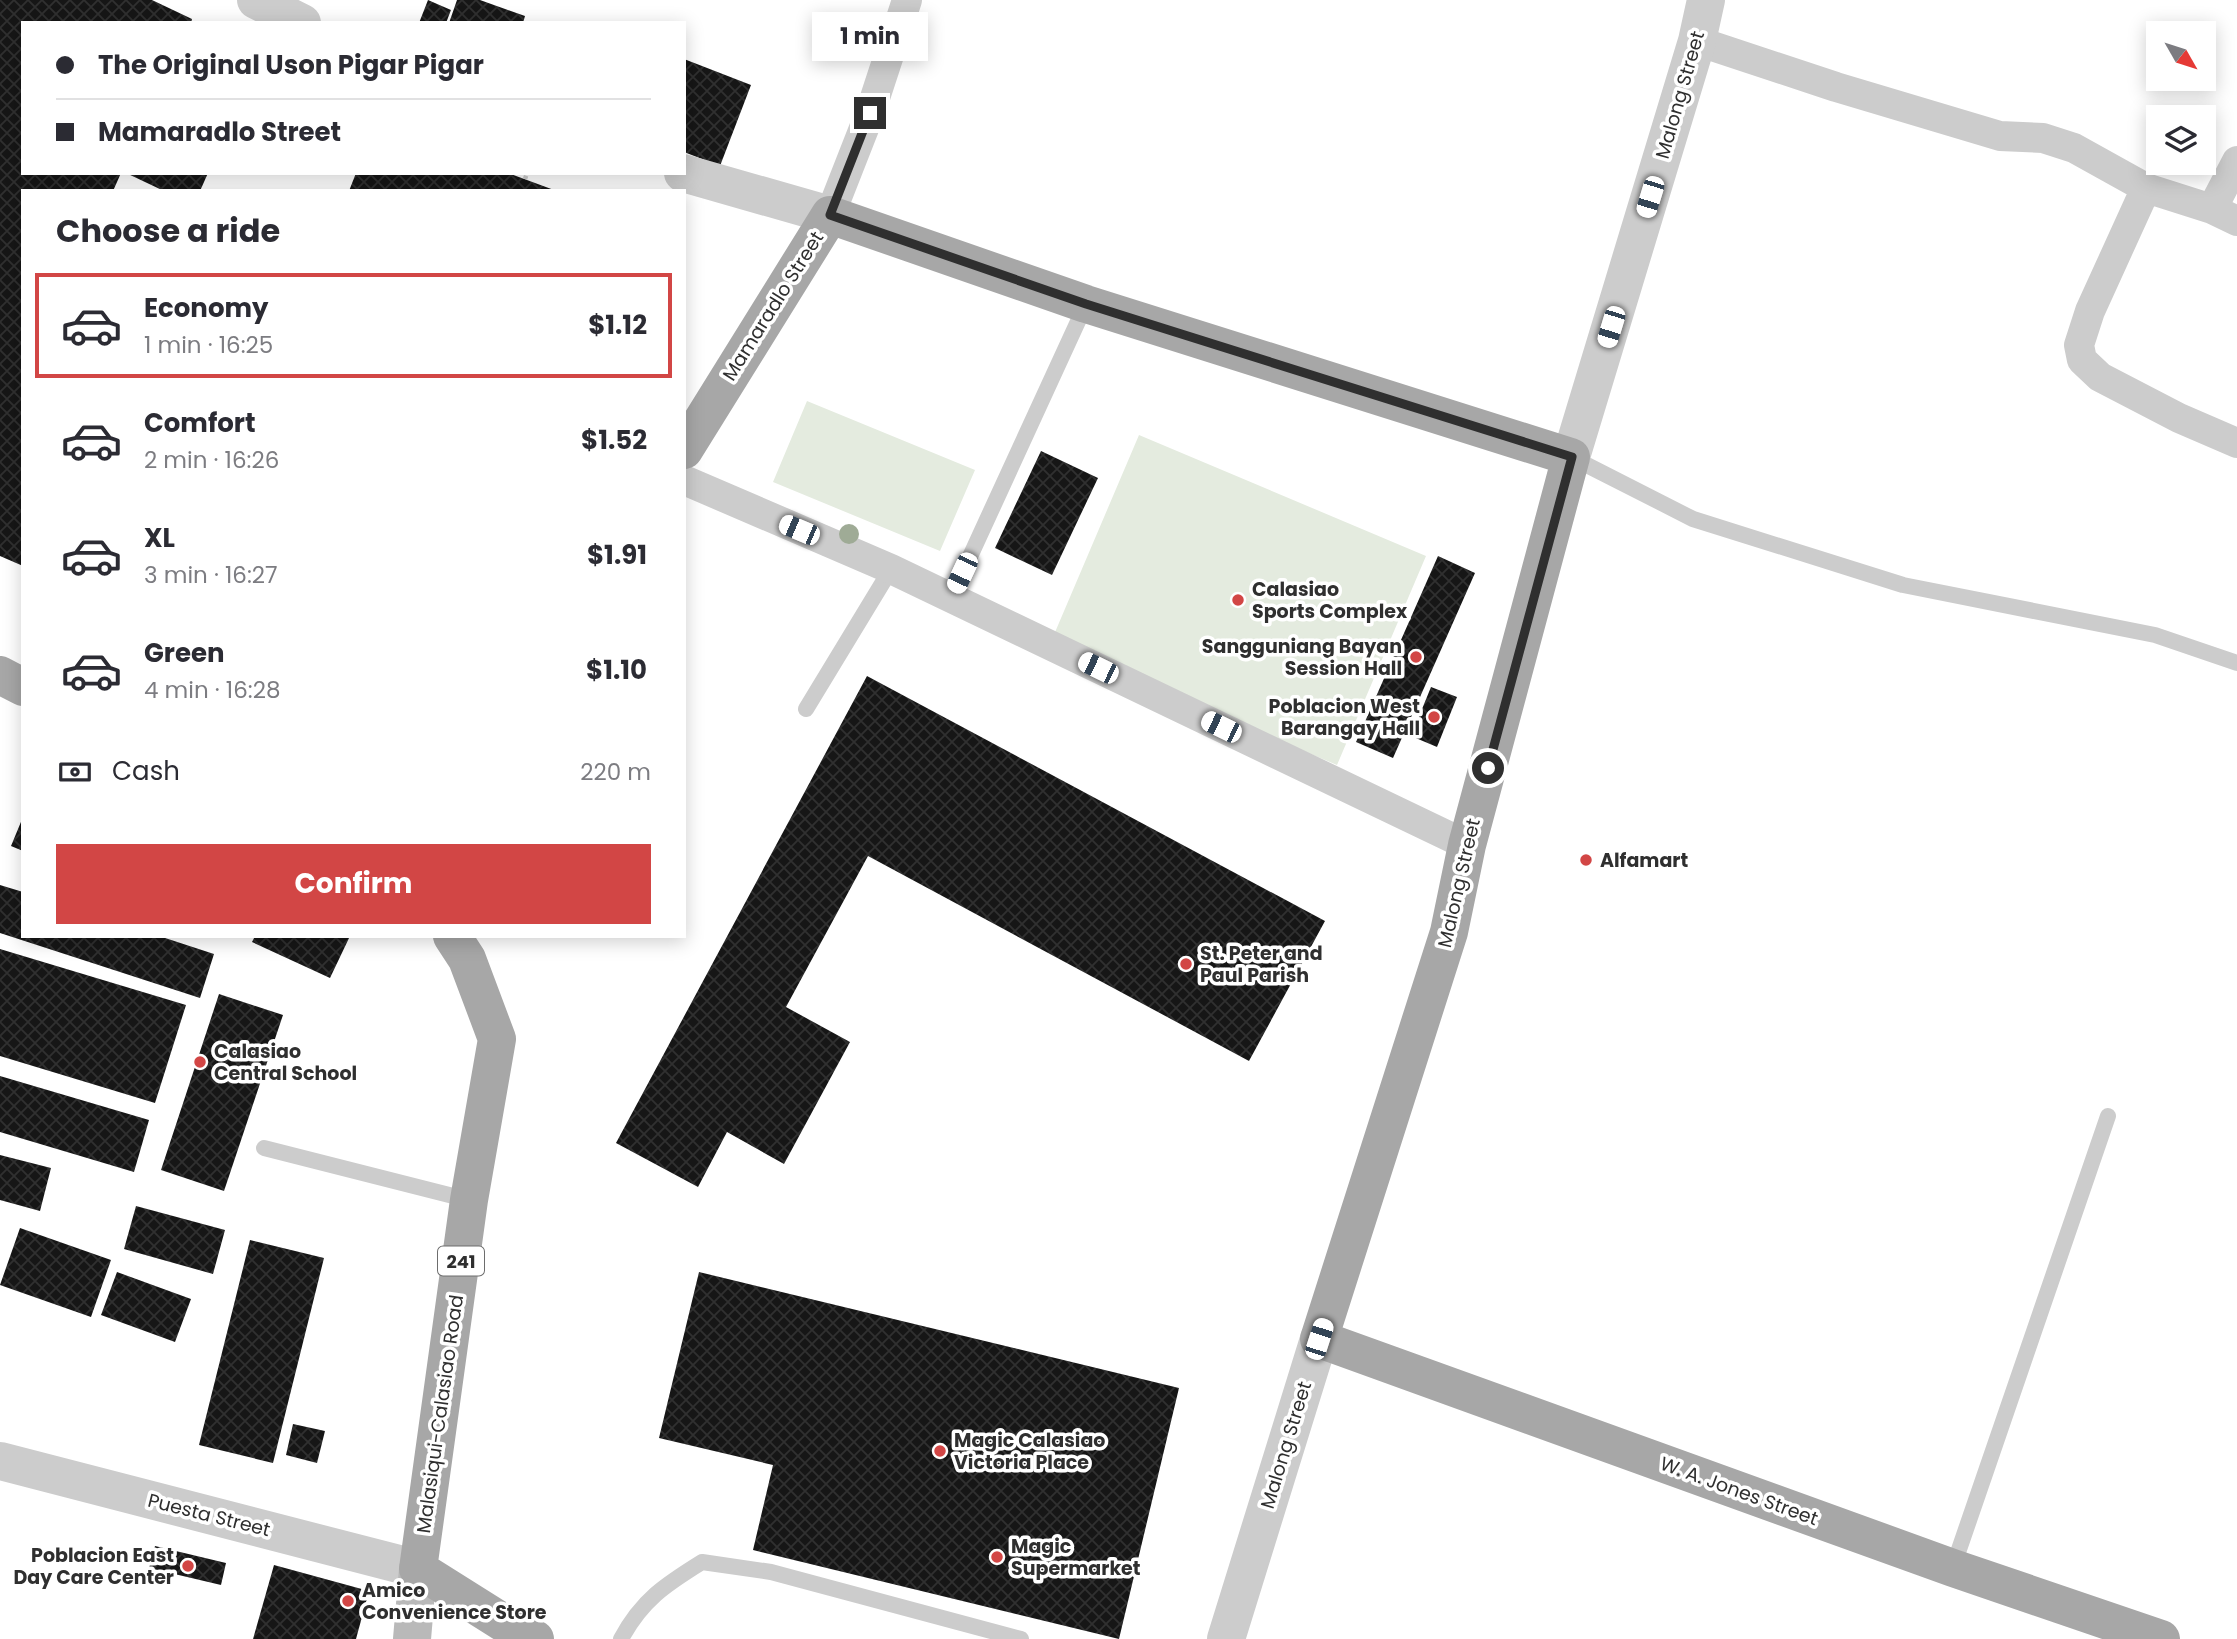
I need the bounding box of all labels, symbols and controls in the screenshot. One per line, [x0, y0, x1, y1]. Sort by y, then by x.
callout: 1 min [812, 11, 928, 60]
text: 1 min [840, 20, 900, 52]
north arrow [2146, 21, 2216, 91]
map controls [2146, 21, 2216, 175]
street label: Malong Street [1649, 28, 1711, 162]
text: The Original Uson Pigar Pigar [98, 47, 484, 83]
route end [854, 97, 886, 129]
button: layers [2146, 105, 2216, 175]
text: Mamaradlo Street [98, 114, 341, 150]
car [1634, 174, 1667, 220]
text: Choose a ride [56, 208, 280, 253]
street label: Mamaradlo Street [716, 226, 830, 386]
text: Economy [144, 290, 268, 326]
icon: car [60, 294, 123, 357]
car [1595, 304, 1628, 350]
text: $1.12 [588, 307, 647, 343]
text: 1 min · 16:25 [144, 329, 273, 361]
text: Comfort [144, 405, 256, 441]
icon: car [60, 409, 123, 472]
text: $1.52 [581, 422, 647, 458]
text: 2 min · 16:26 [144, 444, 279, 476]
car [776, 512, 823, 548]
text: XL [144, 520, 175, 556]
icon: car [60, 524, 123, 587]
text: $1.91 [587, 537, 647, 573]
car [944, 550, 981, 596]
text: 3 min · 16:27 [144, 559, 278, 591]
place label: Calasiao Sports Complex [1252, 576, 1408, 625]
marker: Calasiao Sports Complex [1230, 592, 1246, 608]
place label: Sangguniang Bayan Session Hall [1202, 633, 1402, 682]
text: Green [144, 635, 225, 671]
icon: car [60, 639, 123, 702]
car [1075, 649, 1122, 687]
marker: Sangguniang Bayan Session Hall [1408, 649, 1424, 665]
text: $1.10 [586, 652, 647, 688]
text: 4 min · 16:28 [144, 674, 280, 706]
place label: Poblacion West Barangay Hall [1269, 693, 1420, 742]
car [1198, 708, 1245, 746]
marker: Poblacion West Barangay Hall [1426, 709, 1442, 725]
route start [1472, 752, 1504, 784]
icon: cash [56, 753, 94, 791]
text: Cash [112, 753, 180, 789]
text: 220 m [580, 756, 651, 788]
street label: Malong Street [1431, 816, 1487, 950]
button: Confirm [56, 844, 651, 924]
place label: Alfamart [1600, 847, 1689, 874]
marker: Alfamart [1578, 852, 1594, 868]
place label: St. Peter and Paul Parish [1200, 940, 1323, 989]
marker: St. Peter and Paul Parish [1178, 956, 1194, 972]
place label: Calasiao Central School [214, 1038, 357, 1087]
marker: Calasiao Central School [192, 1054, 208, 1070]
road number: 241 [438, 1246, 484, 1276]
street label: Malasiqui-Calasiao Road [410, 1293, 470, 1535]
car [1303, 1316, 1336, 1362]
street label: Malong Street [1254, 1378, 1318, 1512]
place label: Magic Calasiao Victoria Place [954, 1427, 1105, 1476]
marker: Magic Calasiao Victoria Place [932, 1443, 948, 1459]
street label: W. A. Jones Street [1656, 1450, 1822, 1532]
street label: Puesta Street [145, 1487, 273, 1543]
place label: Magic Supermarket [1011, 1533, 1141, 1582]
place label: Poblacion East Day Care Center [13, 1542, 174, 1591]
marker: Magic Supermarket [989, 1549, 1005, 1565]
marker: Poblacion East Day Care Center [180, 1558, 196, 1574]
place label: Amico Convenience Store [362, 1577, 547, 1626]
marker: Amico Convenience Store [340, 1593, 356, 1609]

